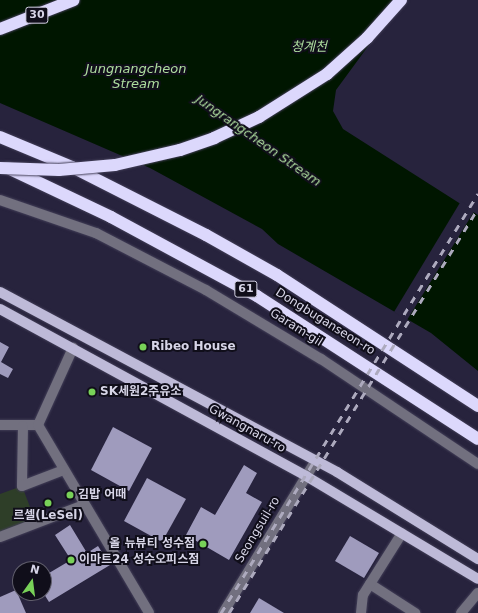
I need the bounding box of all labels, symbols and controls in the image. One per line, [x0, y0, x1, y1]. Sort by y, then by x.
road number: 30 [25, 6, 49, 24]
water label: 청계천 [291, 39, 327, 55]
water label: Jungnangcheon Stream [86, 62, 186, 93]
water label: Jungrangcheon Stream [192, 92, 324, 190]
road number: 61 [234, 280, 258, 298]
street label: Dongbuganseon-ro [273, 286, 377, 358]
street label: Garam-gil [267, 306, 325, 350]
place label: Ribeo House [151, 340, 236, 354]
marker: Ribeo House [138, 342, 148, 352]
place label: SK세원2주유소 [100, 385, 181, 399]
marker: SK세원2주유소 [87, 387, 97, 397]
street label: Gwangnaru-ro [206, 402, 288, 456]
place label: 김밥 어때 [78, 488, 126, 502]
marker: 김밥 어때 [65, 490, 75, 500]
street label: Seongsuil-ro [233, 494, 283, 566]
marker: 르셀(LeSel) [43, 498, 53, 508]
place label: 르셀(LeSel) [13, 509, 83, 523]
place label: 올 뉴뷰티 성수점 [109, 537, 195, 551]
marker: 올 뉴뷰티 성수점 [198, 539, 208, 549]
place label: 이마트24 성수오피스점 [79, 553, 199, 567]
marker: 이마트24 성수오피스점 [66, 555, 76, 565]
north arrow [12, 561, 52, 601]
text: N [29, 562, 41, 577]

